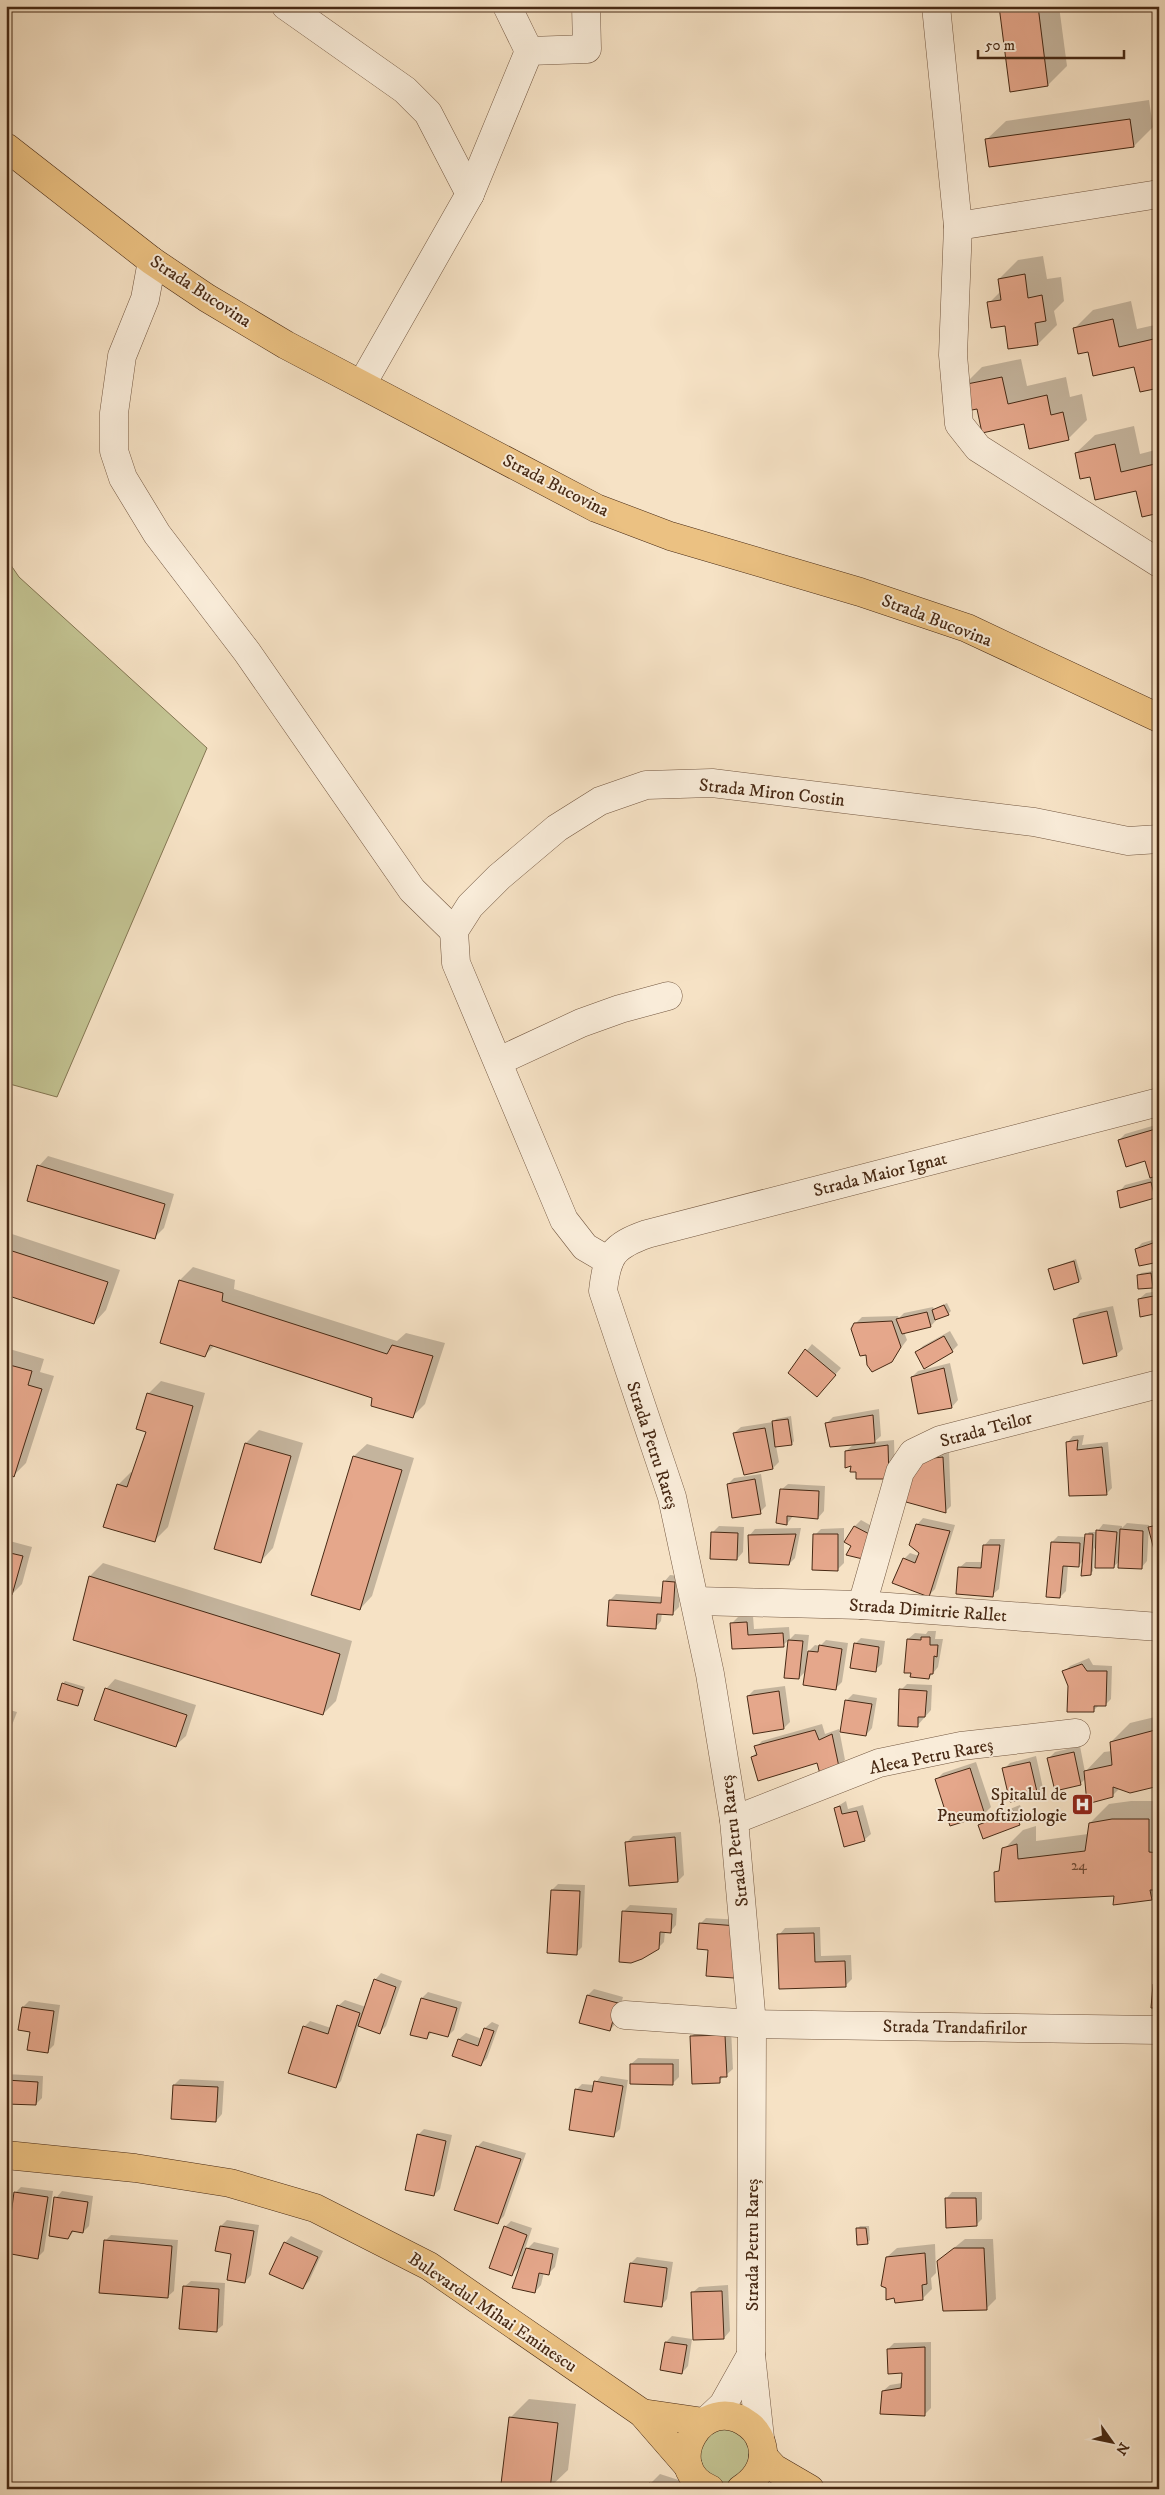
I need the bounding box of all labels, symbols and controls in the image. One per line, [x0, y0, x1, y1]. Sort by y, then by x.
scale bar [978, 28, 1124, 60]
text: 50 m [985, 36, 1015, 55]
street label: Strada Bucovina [146, 251, 255, 333]
street label: Strada Bucovina [499, 450, 613, 522]
street label: Strada Bucovina [878, 590, 995, 652]
street label: Strada Miron Costin [698, 774, 846, 812]
street label: Strada Maior Ignat [811, 1148, 950, 1202]
street label: Strada Petru Rareș [621, 1379, 683, 1512]
street label: Strada Teilor [938, 1407, 1035, 1453]
street label: Strada Dimitrie Rallet [848, 1595, 1008, 1628]
street label: Aleea Petru Rareș [867, 1734, 995, 1780]
street label: Strada Petru Rareș [716, 1774, 754, 1908]
place label: Spitalul de Pneumoftiziologie [937, 1784, 1067, 1827]
hospital icon: Spitalul de Pneumoftiziologie [1071, 1792, 1095, 1816]
house number: 24 [1071, 1856, 1087, 1875]
street label: Strada Trandafirilor [883, 2016, 1028, 2040]
street label: Strada Petru Rareș [742, 2179, 764, 2311]
street label: Bulevardul Mihai Eminescu [404, 2248, 581, 2378]
north arrow [1088, 2418, 1138, 2468]
text: N [1111, 2439, 1133, 2459]

